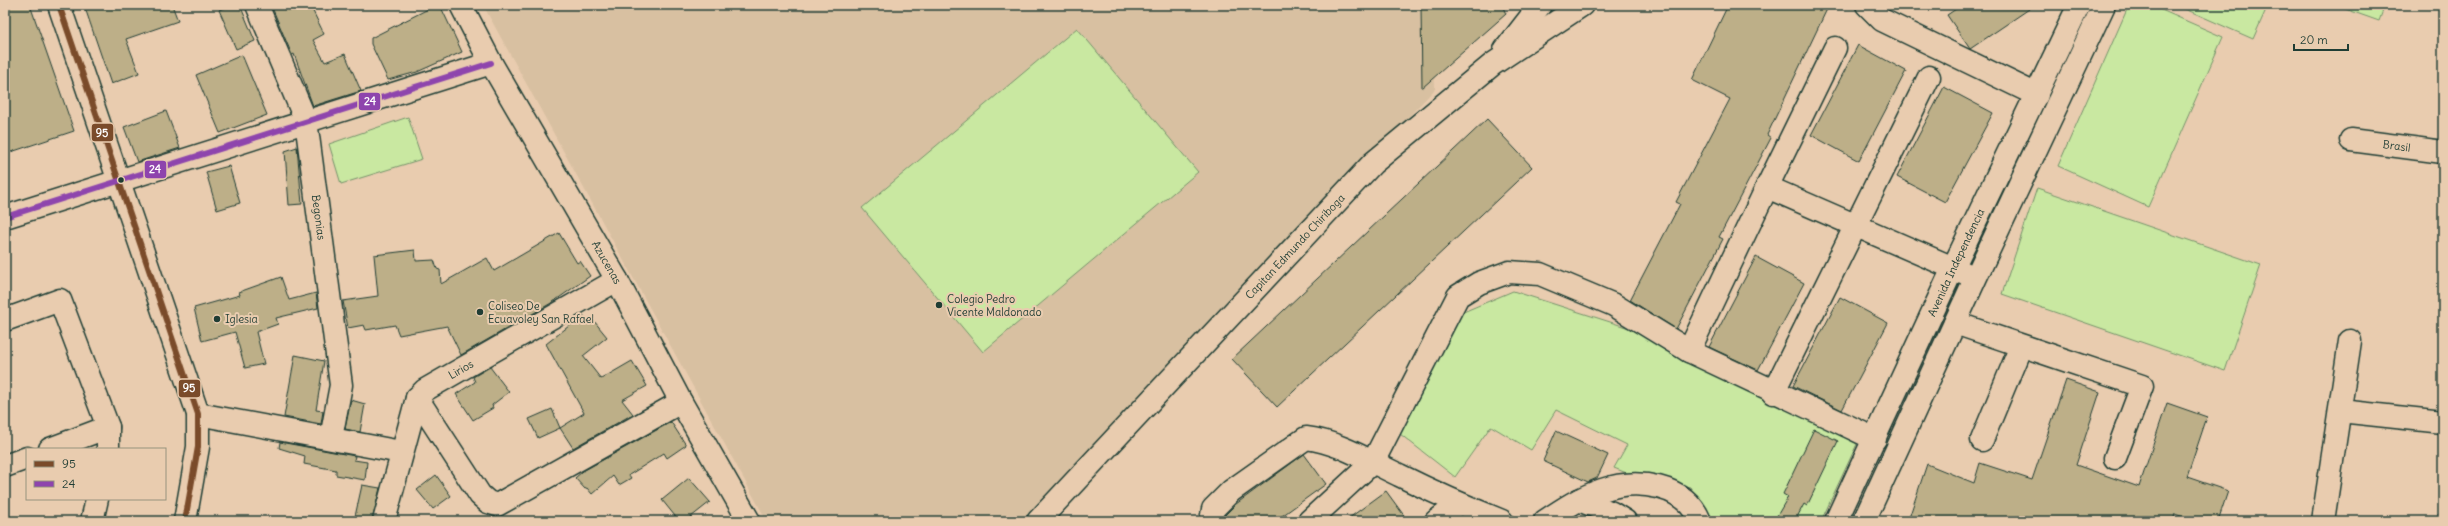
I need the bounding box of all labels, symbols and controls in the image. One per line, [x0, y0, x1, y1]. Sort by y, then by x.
scale bar [2294, 26, 2348, 52]
text: 20 m [2300, 32, 2328, 47]
line badge: 24 [358, 92, 381, 111]
text: 24 [364, 94, 377, 108]
line badge: 95 [91, 123, 114, 142]
text: 95 [96, 126, 108, 140]
street label: Brasil [2382, 137, 2411, 155]
line badge: 24 [144, 160, 167, 179]
text: 24 [149, 162, 162, 176]
unlabelled marker [116, 175, 126, 185]
street label: Capitan Edmundo Chiriboga [1242, 191, 1348, 302]
street label: Begonias [309, 194, 329, 241]
street label: Avenida Independencia [1925, 206, 1987, 319]
street label: Azucenas [589, 238, 625, 286]
place label: Colegio Pedro Vicente Maldonado [947, 292, 1042, 319]
place label: Coliseo De Ecuavoley San Rafael [488, 299, 594, 326]
marker: Colegio Pedro Vicente Maldonado [934, 300, 944, 310]
marker: Coliseo De Ecuavoley San Rafael [475, 307, 485, 317]
place label: Iglesia [225, 312, 258, 326]
marker: Iglesia [212, 314, 222, 324]
street label: Lirios [446, 357, 476, 382]
line badge: 95 [178, 379, 201, 398]
text: 95 [183, 381, 195, 395]
legend [26, 448, 166, 500]
text: 95 [62, 456, 76, 471]
text: 24 [62, 476, 75, 491]

